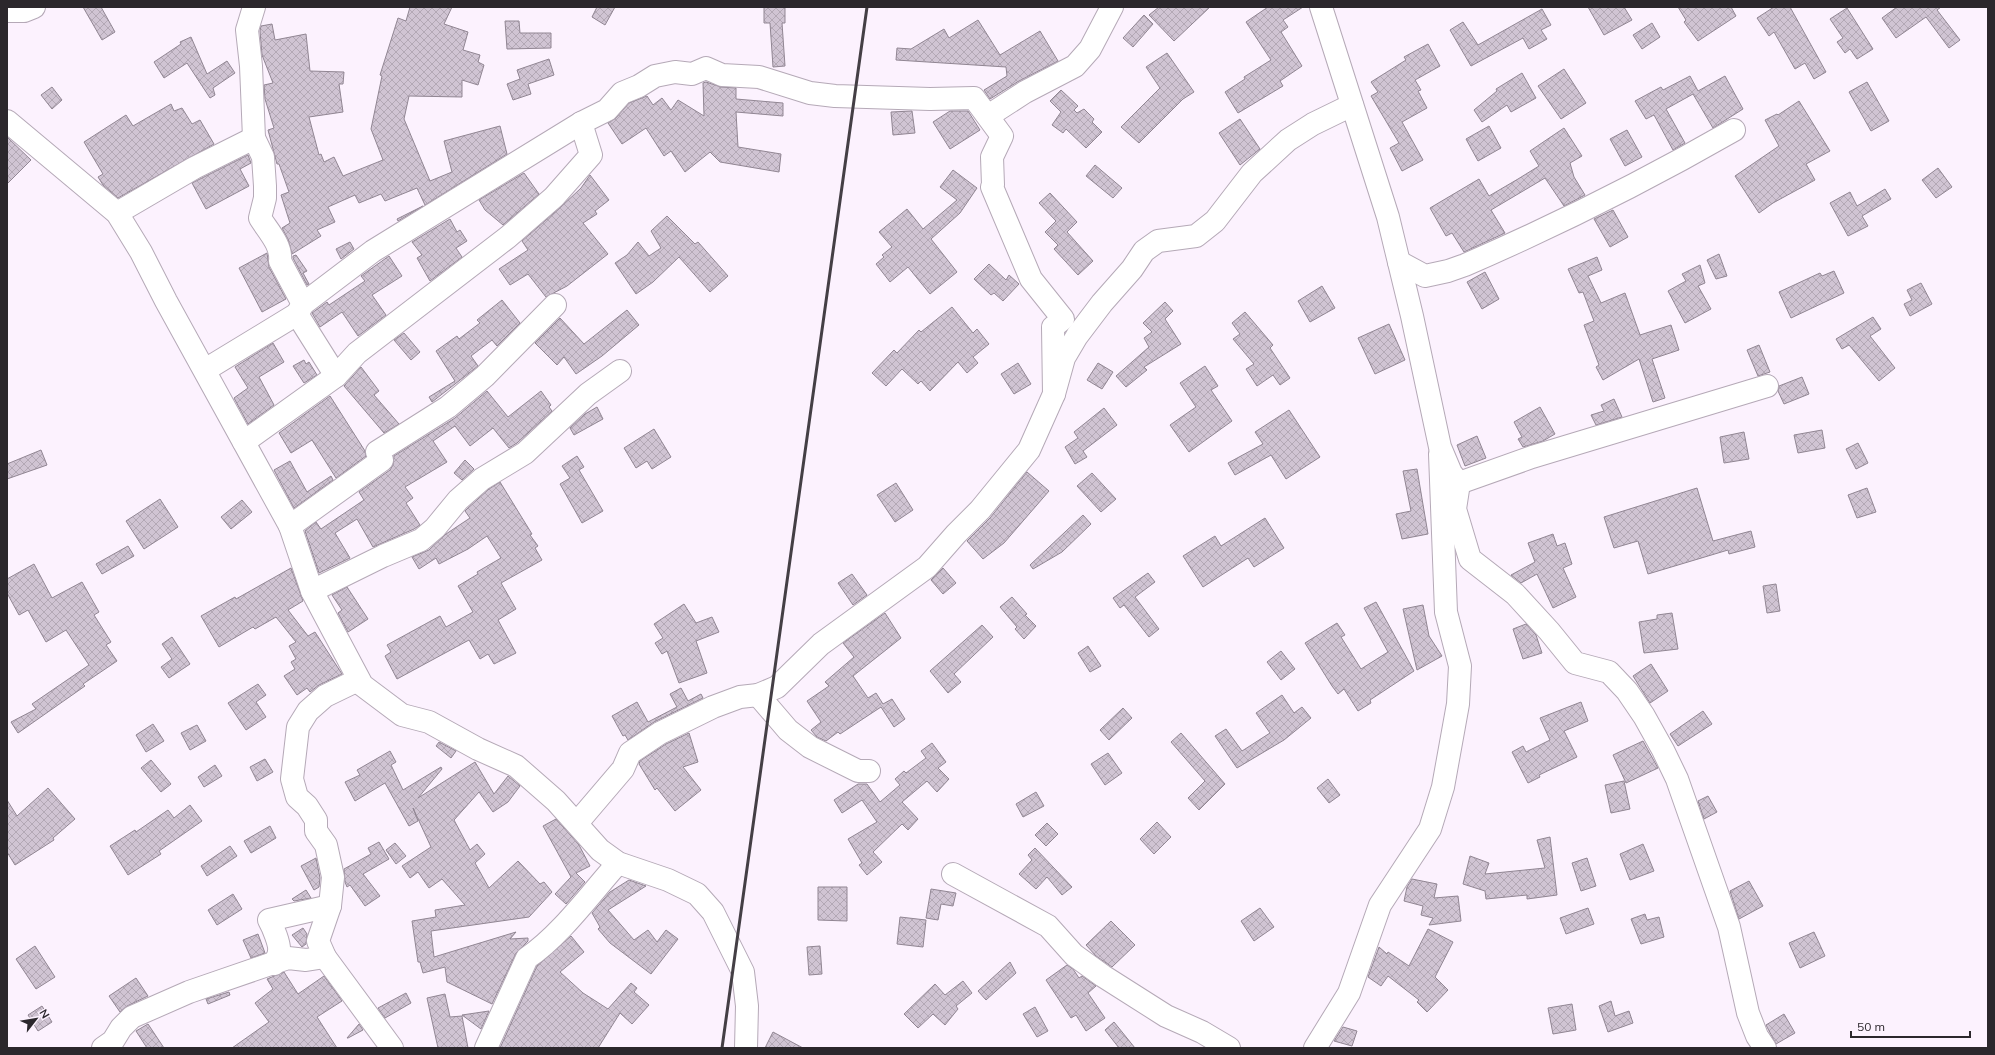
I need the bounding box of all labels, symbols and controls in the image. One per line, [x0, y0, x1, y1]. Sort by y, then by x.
north arrow [16, 999, 56, 1039]
text: N [36, 1007, 53, 1021]
scale bar [1851, 1013, 1970, 1039]
text: 50 m [1857, 1019, 1885, 1034]

